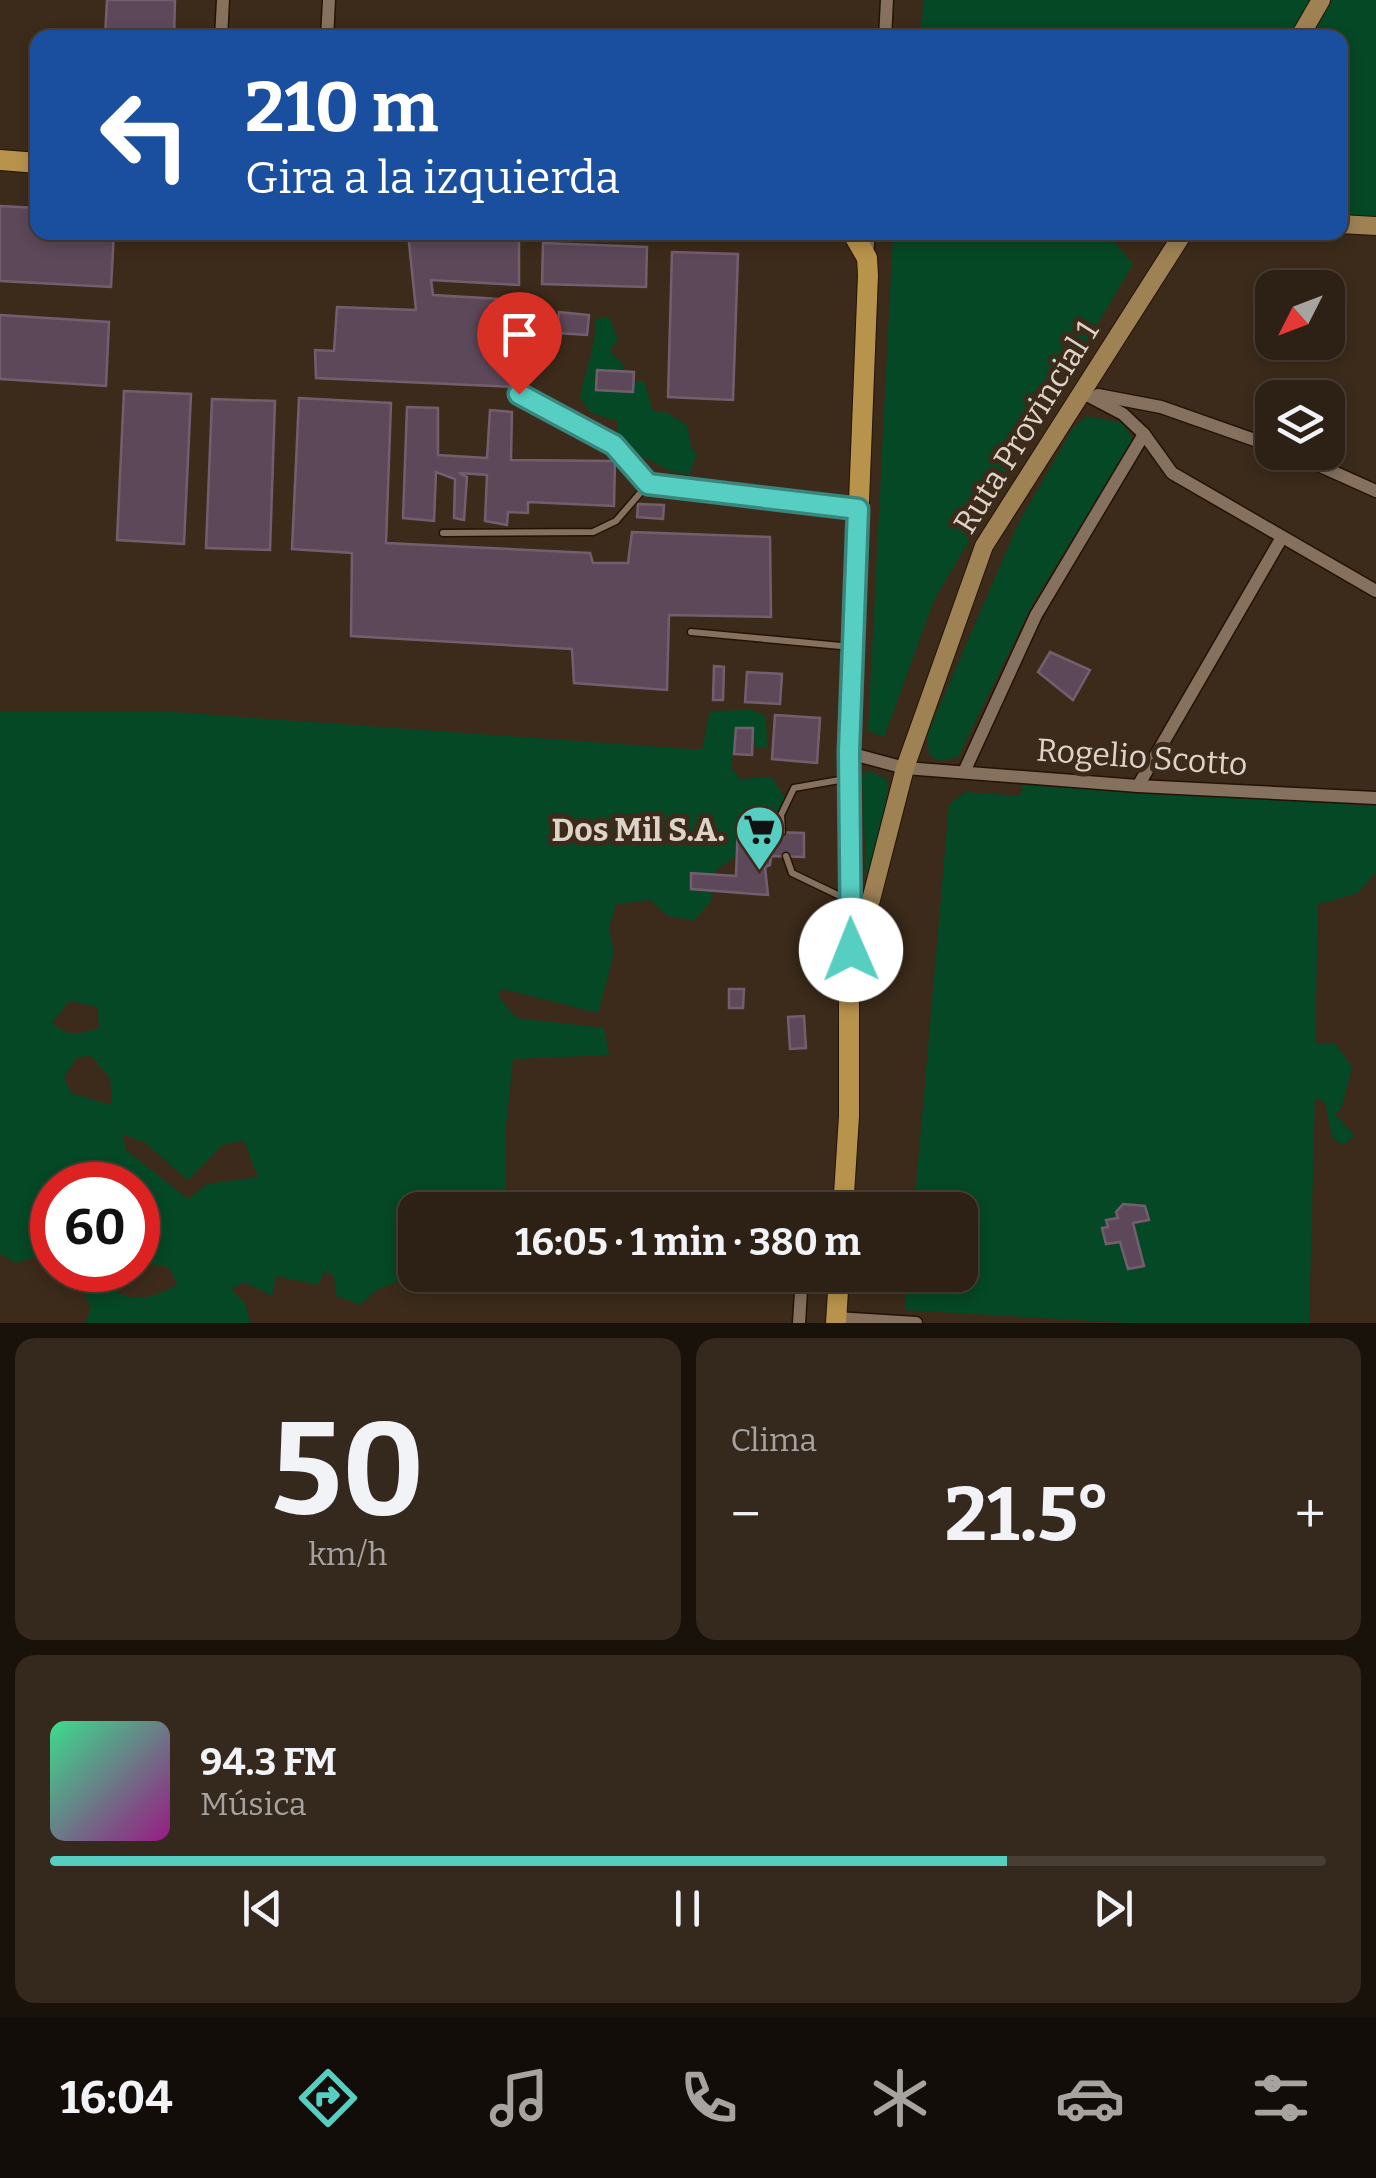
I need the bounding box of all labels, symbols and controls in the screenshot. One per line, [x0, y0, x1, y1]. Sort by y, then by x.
text: 210 m [245, 66, 438, 150]
icon: left [80, 70, 210, 200]
text: Gira a la izquierda [245, 151, 620, 205]
north arrow [1255, 270, 1345, 360]
map controls [1255, 270, 1345, 470]
pin [477, 292, 562, 395]
icon: arrive [492, 307, 547, 362]
street label: Ruta Provincial 1 [945, 314, 1107, 540]
button: layers [1255, 380, 1345, 470]
street label: Rogelio Scotto [1035, 731, 1249, 783]
supermarket icon: Dos Mil S.A. [734, 804, 786, 872]
place label: Dos Mil S.A. [552, 811, 725, 849]
position arrow [799, 898, 903, 1002]
speed limit sign: 60 [30, 1162, 160, 1292]
text: 16:05 · 1 min · 380 m [515, 1219, 861, 1265]
text: 50 [271, 1392, 425, 1548]
text: Clima [731, 1421, 817, 1459]
text: 21.5° [945, 1470, 1111, 1560]
text: − [731, 1482, 761, 1548]
text: + [1295, 1482, 1326, 1548]
text: km/h [308, 1535, 387, 1573]
text: 94.3 FM [200, 1739, 337, 1785]
text: Música [200, 1785, 307, 1823]
icon: previous [235, 1881, 290, 1936]
icon: pause [660, 1881, 715, 1936]
icon: next [1086, 1881, 1141, 1936]
icon: directions [293, 2063, 363, 2133]
icon: music [484, 2063, 554, 2133]
icon: phone [674, 2063, 744, 2133]
icon: climate [865, 2063, 935, 2133]
icon: car [1055, 2063, 1125, 2133]
icon: filters [1246, 2063, 1316, 2133]
text: 16:04 [60, 2071, 173, 2125]

